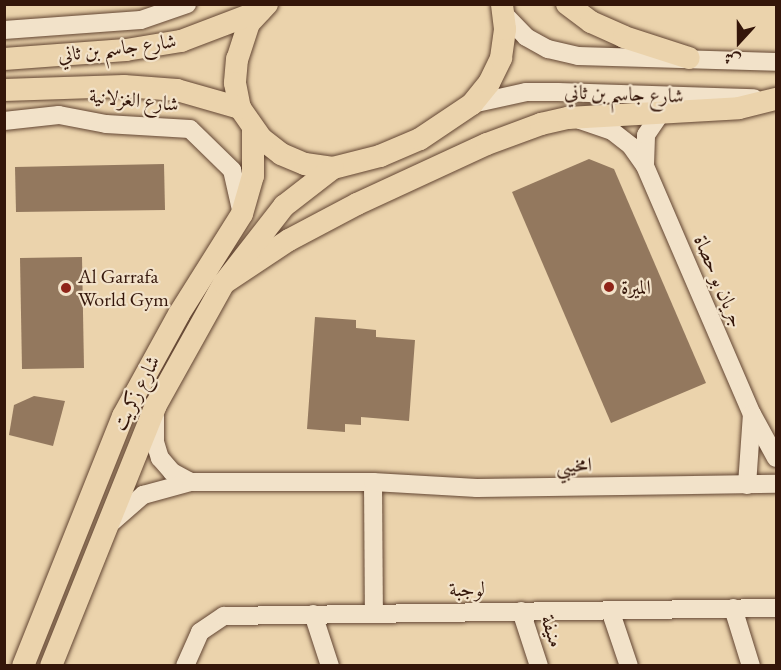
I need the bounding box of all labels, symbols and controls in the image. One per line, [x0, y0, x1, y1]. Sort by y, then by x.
north arrow [709, 12, 769, 72]
street label: شارع جاسم بن ثاني [56, 29, 178, 67]
text: ش [721, 47, 744, 72]
street label: شارع جاسم بن ثاني [564, 80, 684, 108]
street label: شارع الغزلانية [88, 83, 180, 117]
street label: جريان بو حصاة [689, 231, 749, 331]
place label: Al Garrafa World Gym [78, 264, 169, 311]
place label: الميرة [621, 275, 651, 299]
marker: الميرة [602, 280, 616, 294]
marker: Al Garrafa World Gym [59, 281, 73, 295]
street label: شارع زكريت [107, 352, 165, 434]
street label: امخيبي [556, 453, 592, 477]
street label: لوجبة [449, 577, 485, 601]
street label: منيفة [536, 612, 568, 650]

